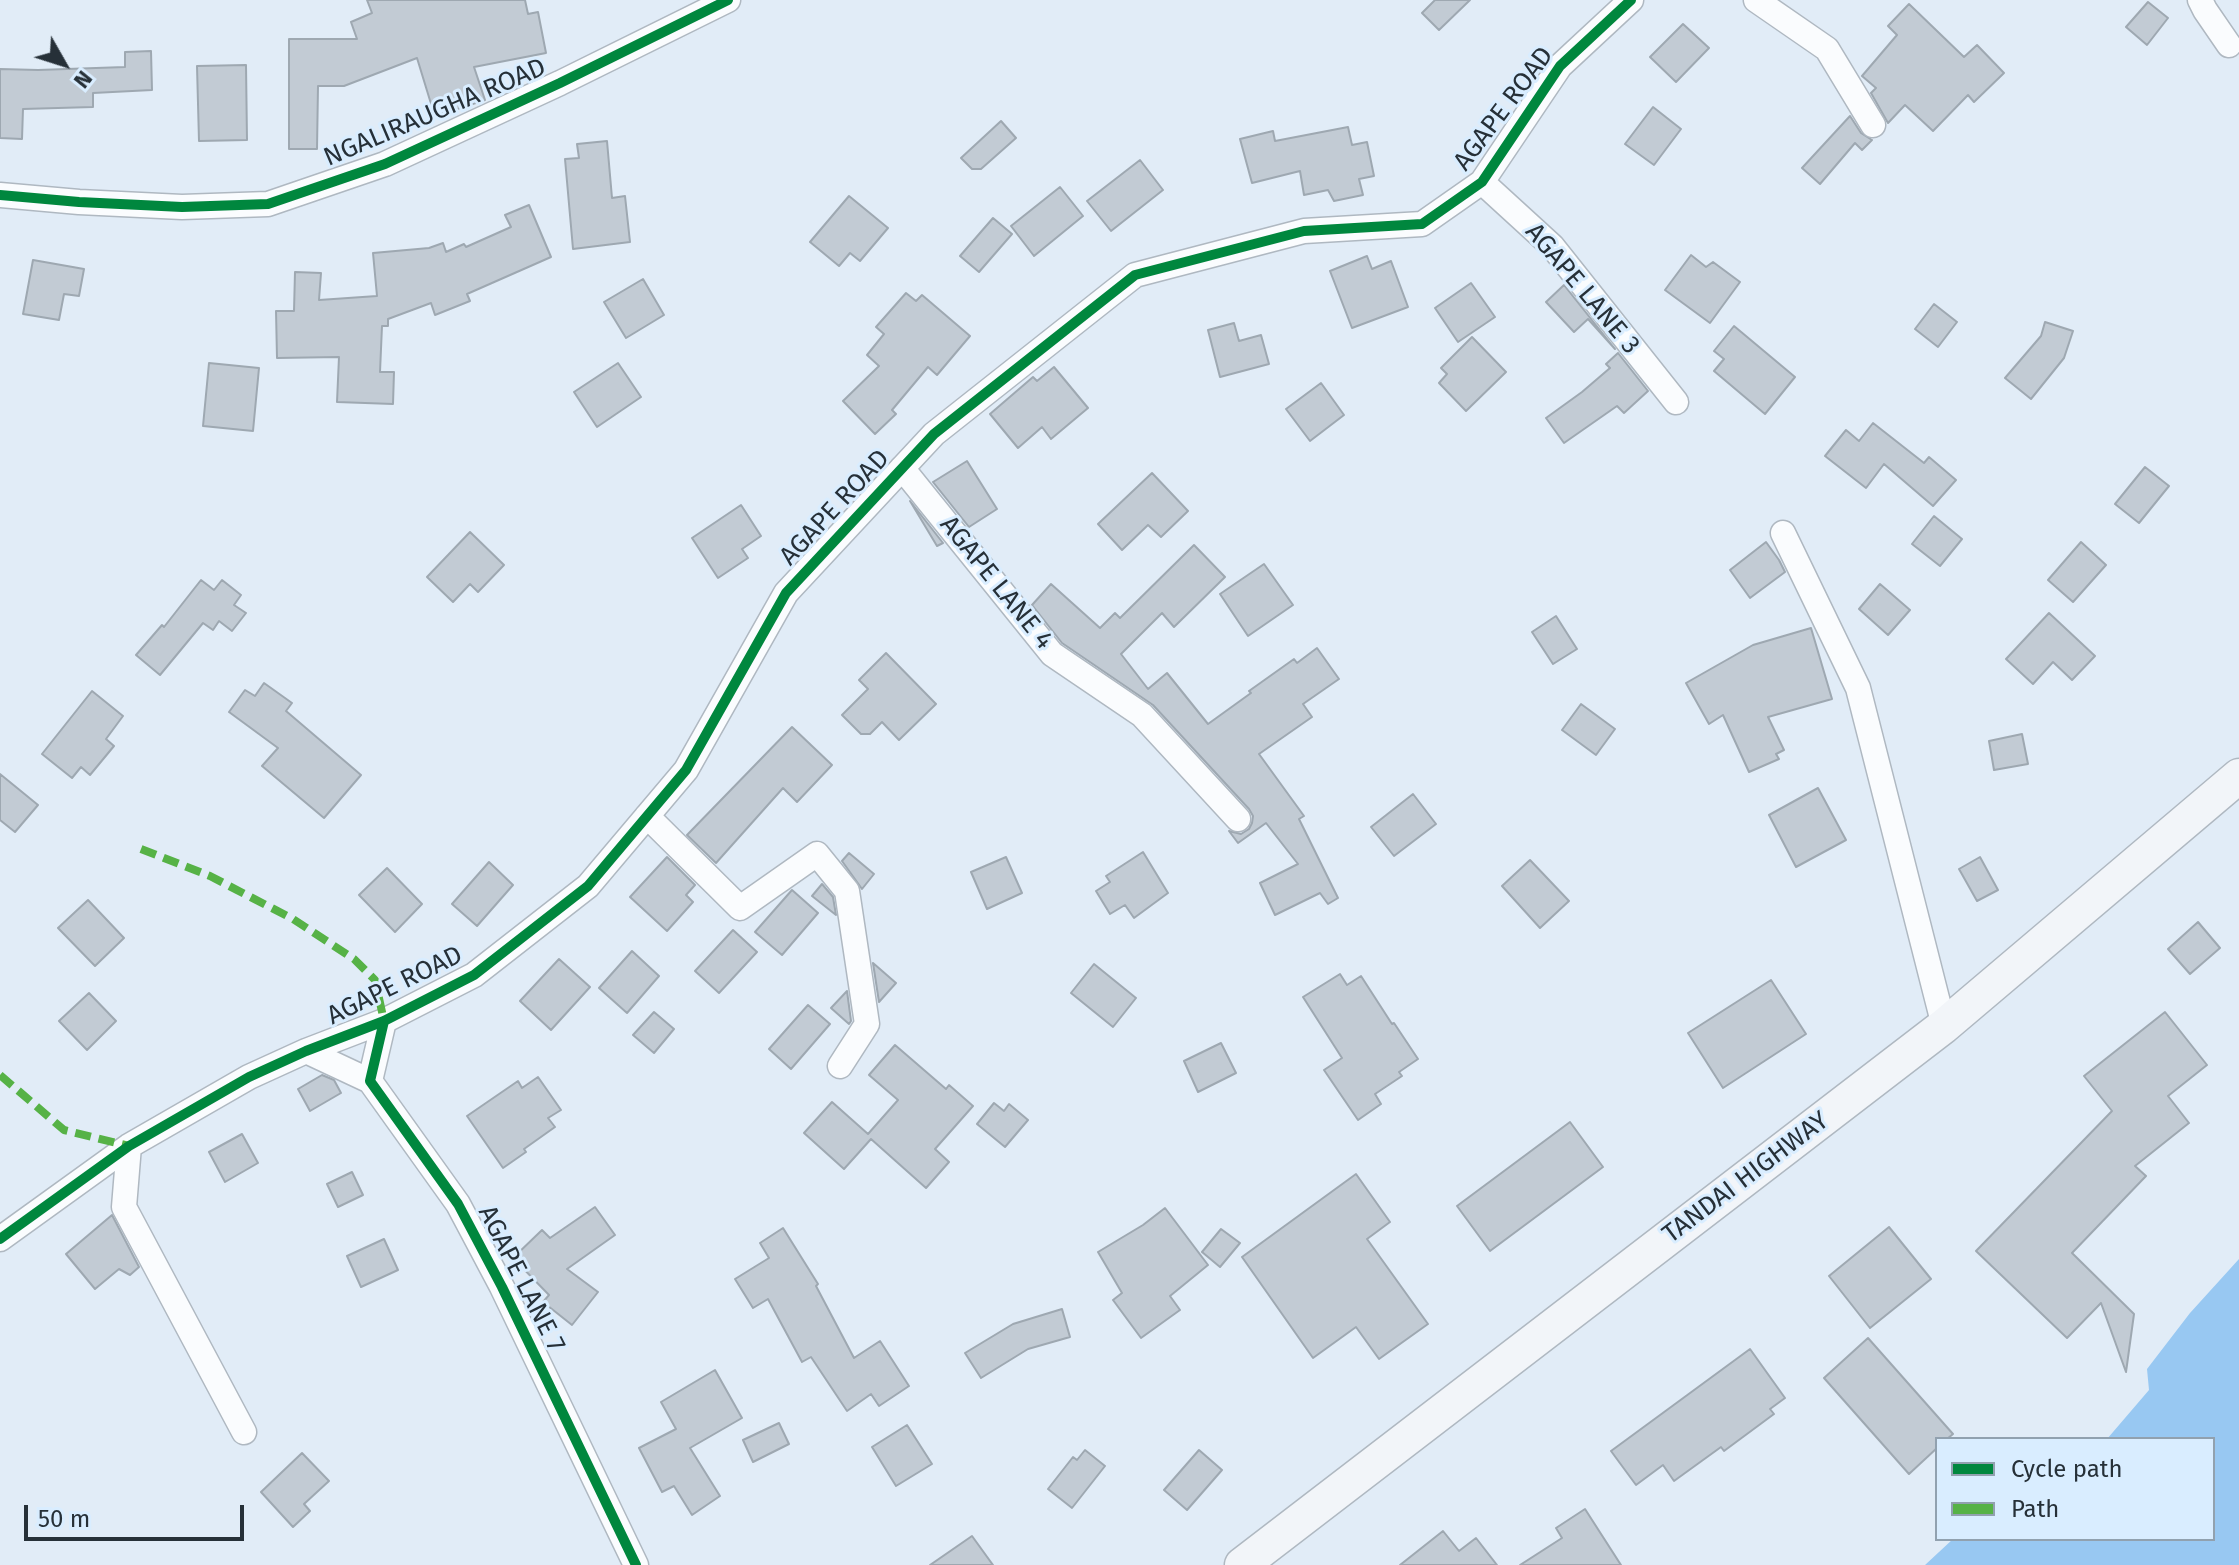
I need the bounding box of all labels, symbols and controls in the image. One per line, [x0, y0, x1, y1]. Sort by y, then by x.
north arrow [24, 24, 104, 104]
street label: AGAPE ROAD [1447, 41, 1561, 177]
street label: NGALIRAUGHA ROAD [319, 52, 551, 174]
text: N [68, 65, 98, 94]
street label: AGAPE LANE 3 [1518, 217, 1646, 361]
street label: AGAPE ROAD [774, 444, 896, 572]
street label: AGAPE LANE 4 [933, 510, 1059, 656]
street label: AGAPE ROAD [322, 940, 468, 1032]
street label: TANDAI HIGHWAY [1657, 1105, 1835, 1251]
street label: AGAPE LANE 7 [471, 1201, 571, 1357]
legend [1935, 1437, 2215, 1541]
text: Cycle path [2011, 1455, 2123, 1483]
scale bar [28, 1489, 248, 1539]
text: Path [2011, 1495, 2059, 1523]
text: 50 m [38, 1505, 90, 1533]

